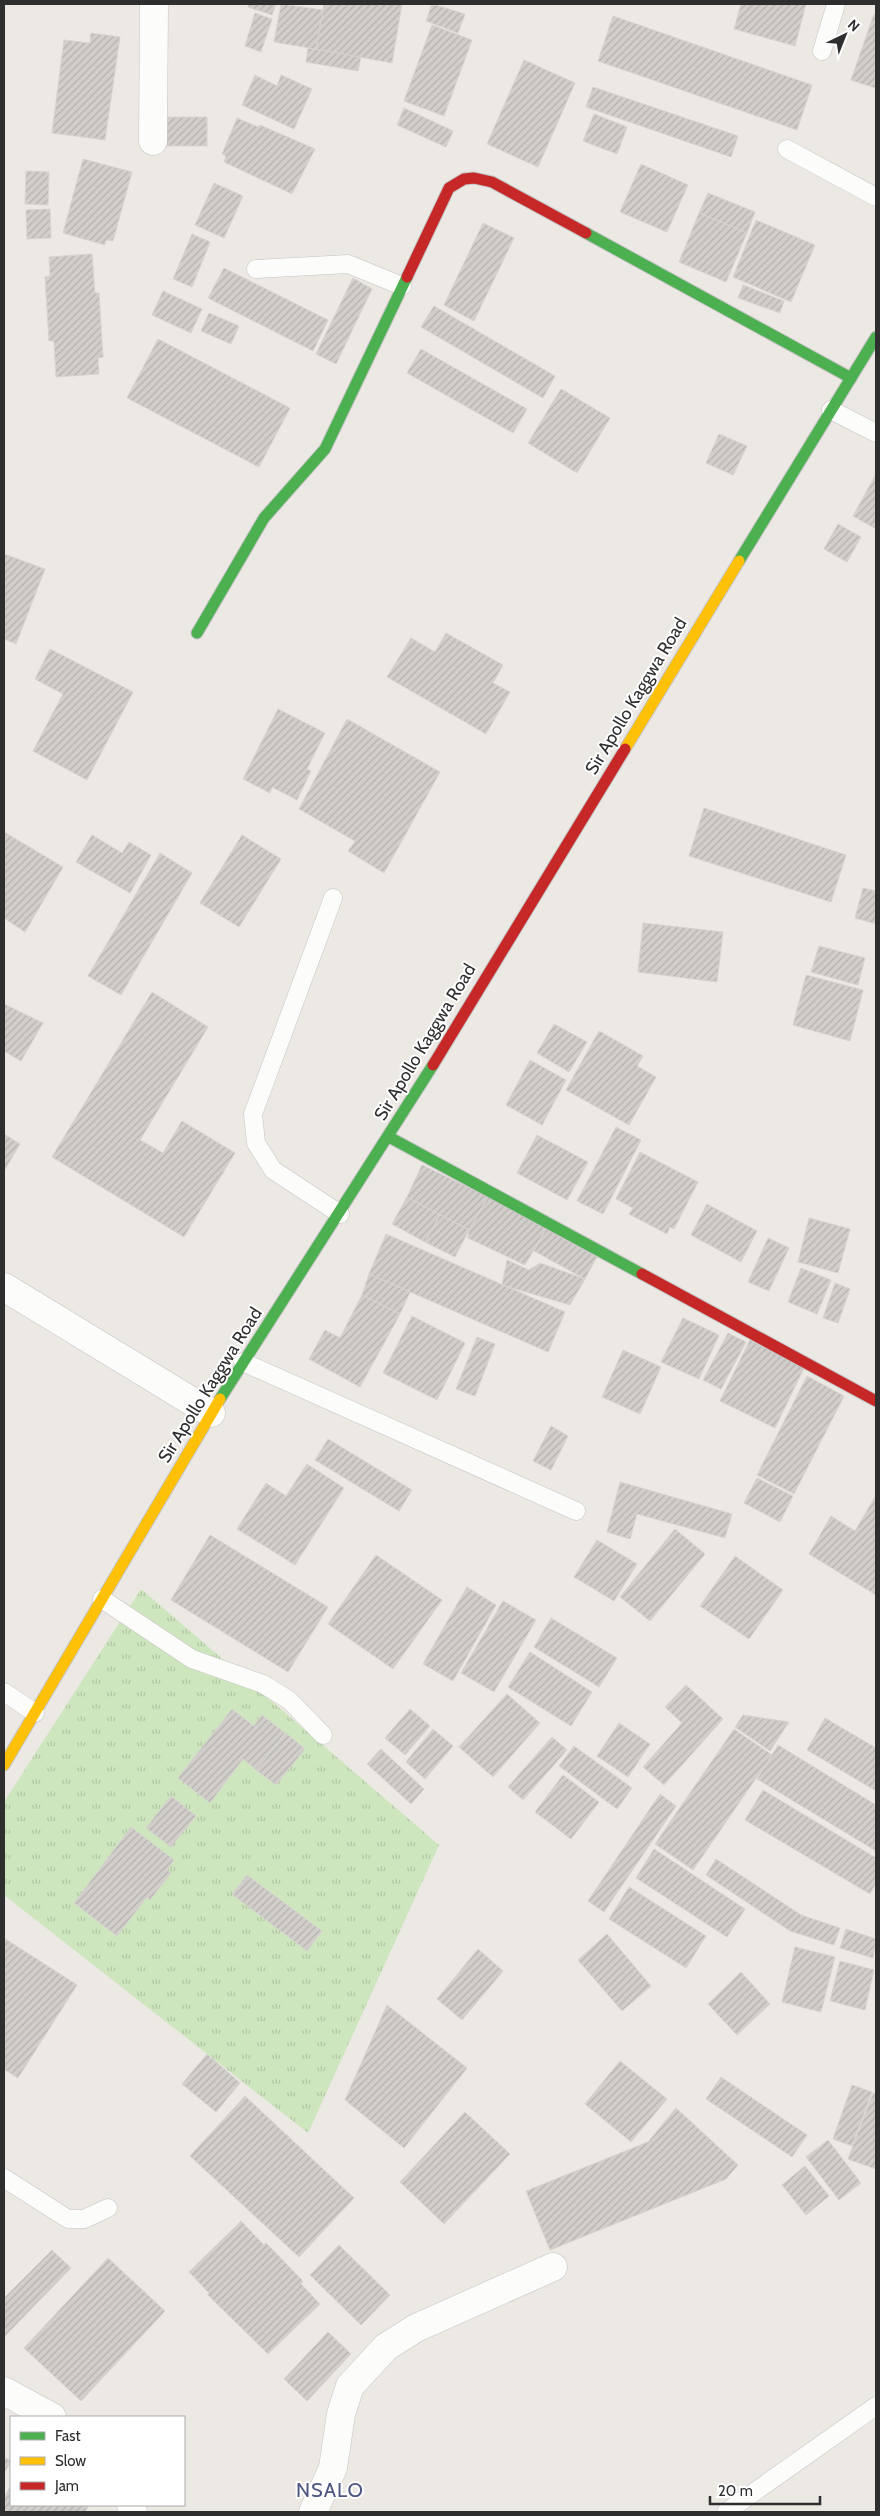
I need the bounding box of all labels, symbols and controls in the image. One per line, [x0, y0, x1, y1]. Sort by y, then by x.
north arrow [820, 10, 870, 60]
text: N [844, 16, 864, 35]
street label: Sir Apollo Kaggwa Road [581, 614, 691, 778]
street label: Sir Apollo Kaggwa Road [370, 960, 480, 1124]
street label: Sir Apollo Kaggwa Road [153, 1303, 267, 1467]
legend [10, 2416, 185, 2506]
text: Fast [55, 2427, 80, 2445]
text: Slow [55, 2452, 86, 2470]
scale bar [710, 2474, 820, 2506]
text: Jam [54, 2477, 79, 2495]
district label: NSALO [296, 2478, 364, 2502]
text: 20 m [718, 2482, 753, 2500]

